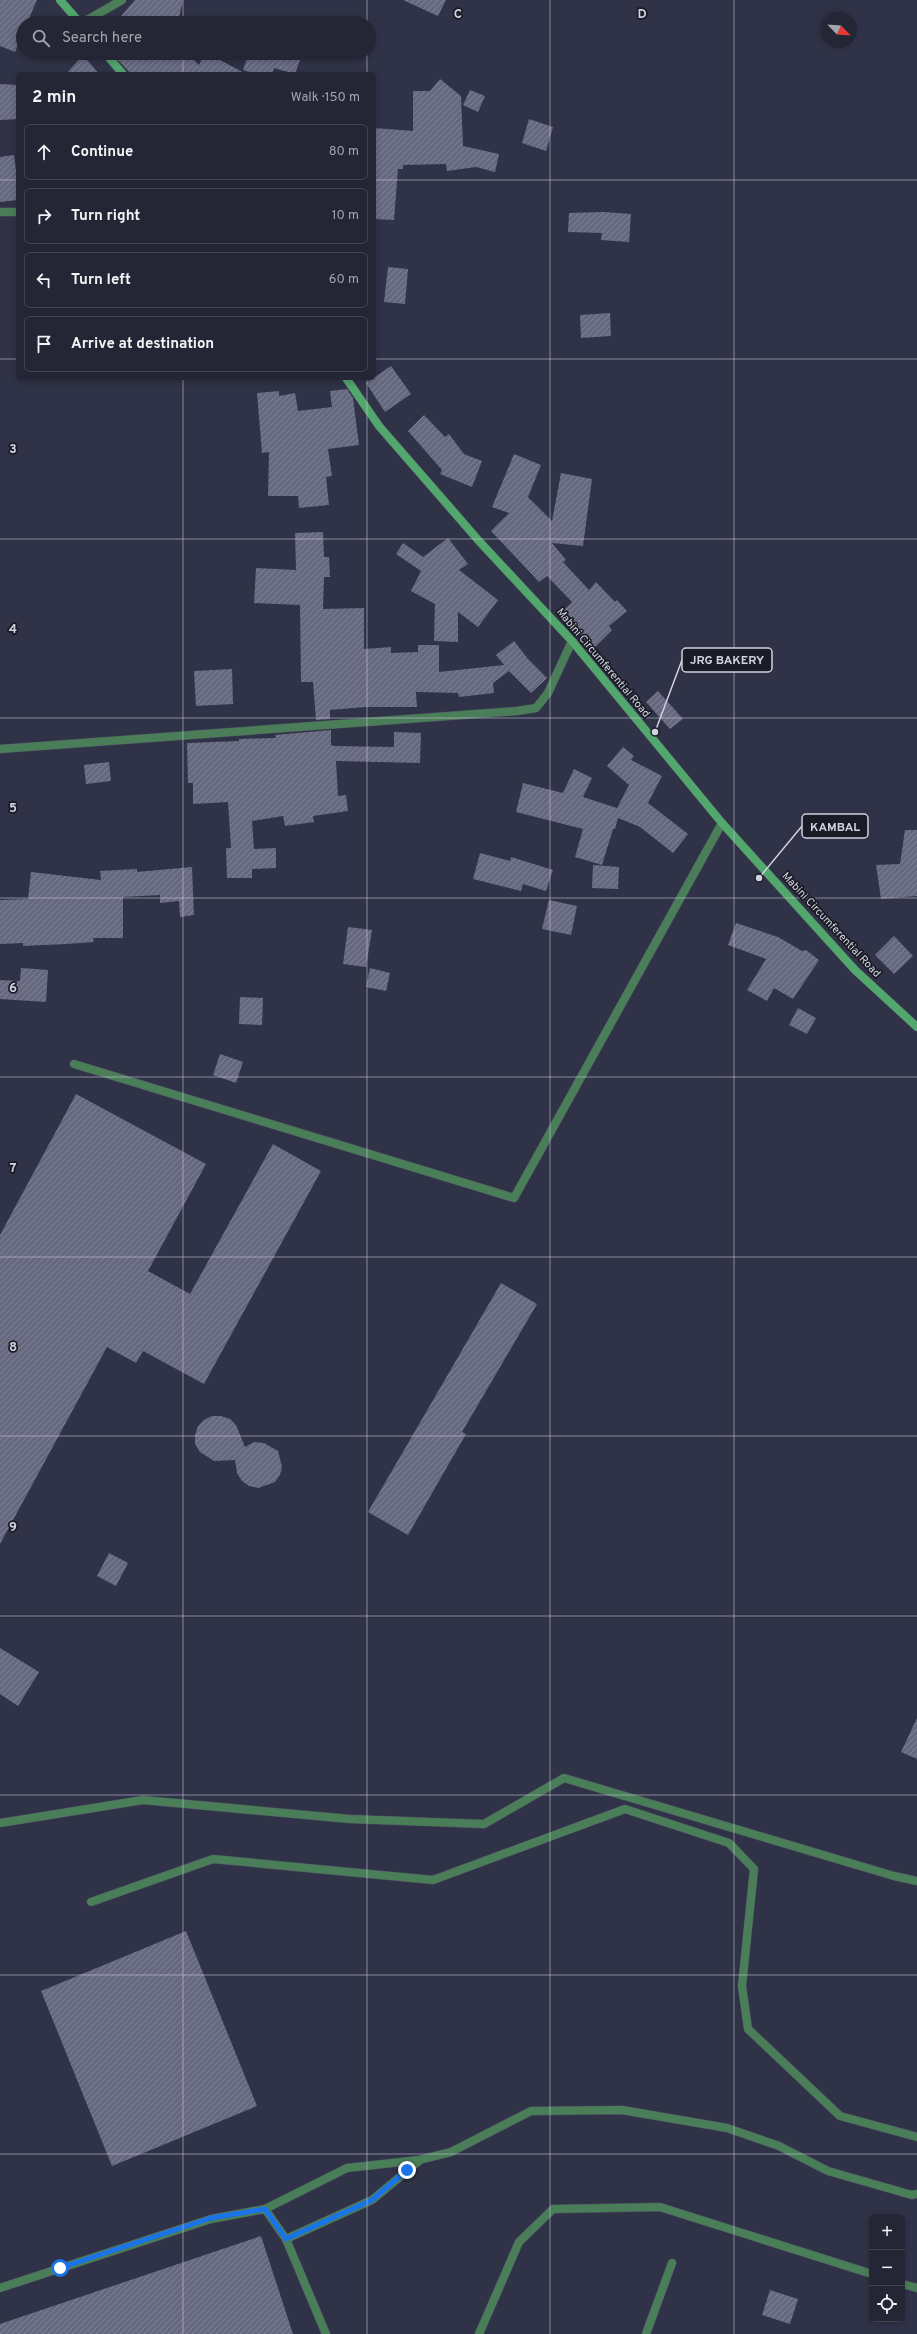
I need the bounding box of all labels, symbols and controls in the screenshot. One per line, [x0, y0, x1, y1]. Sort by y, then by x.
text: C [454, 7, 462, 23]
text: D [637, 7, 647, 23]
north arrow [821, 12, 857, 48]
search box [16, 16, 376, 60]
icon: search [30, 27, 52, 49]
text: Search here [62, 29, 142, 48]
text: 2 min [32, 87, 76, 109]
text: Walk · 150 m [291, 90, 360, 106]
icon: ahead [33, 141, 55, 163]
text: Continue [71, 143, 133, 162]
text: 80 m [329, 144, 359, 160]
icon: right [33, 205, 55, 227]
text: Turn right [71, 207, 140, 226]
text: 10 m [332, 208, 359, 224]
icon: left [33, 269, 55, 291]
text: Turn left [71, 271, 131, 290]
text: 60 m [329, 272, 359, 288]
icon: arrive [33, 333, 55, 355]
text: Arrive at destination [71, 335, 214, 354]
text: 3 [9, 442, 17, 458]
street label: Mabini Circumferential Road [553, 605, 653, 721]
text: 4 [9, 622, 17, 638]
callout: JRG BAKERY [682, 648, 772, 672]
text: JRG BAKERY [690, 653, 764, 669]
text: 5 [9, 801, 17, 817]
callout: KAMBAL [802, 814, 868, 838]
text: KAMBAL [810, 820, 860, 836]
street label: Mabini Circumferential Road [779, 870, 883, 980]
text: 6 [9, 981, 17, 997]
text: 7 [10, 1161, 17, 1177]
text: 8 [9, 1340, 17, 1356]
text: 9 [9, 1520, 17, 1536]
route end [398, 2161, 416, 2179]
map controls [869, 2214, 905, 2322]
button: + [869, 2214, 905, 2250]
button: − [869, 2250, 905, 2286]
route start [51, 2259, 69, 2277]
button: locate [869, 2286, 905, 2322]

